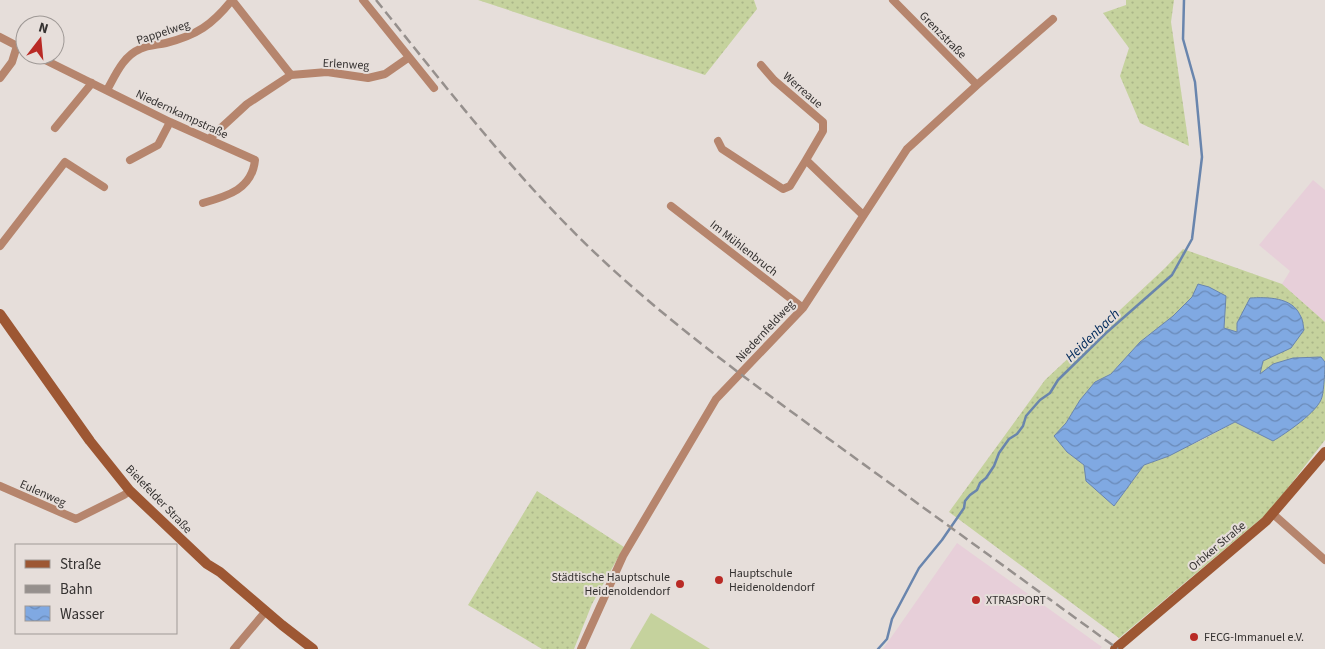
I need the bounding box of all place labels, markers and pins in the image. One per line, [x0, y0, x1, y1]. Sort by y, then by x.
place label: Hauptschule Heidenoldendorf [729, 565, 815, 596]
place label: Städtische Hauptschule Heidenoldendorf [552, 569, 670, 600]
marker: Hauptschule Heidenoldendorf [713, 574, 725, 586]
marker: Städtische Hauptschule Heidenoldendorf [674, 578, 686, 590]
place label: XTRASPORT [986, 592, 1046, 609]
marker: XTRASPORT [970, 594, 982, 606]
place label: FECG-Immanuel e.V. [1204, 629, 1304, 646]
marker: FECG-Immanuel e.V. [1188, 631, 1200, 643]

